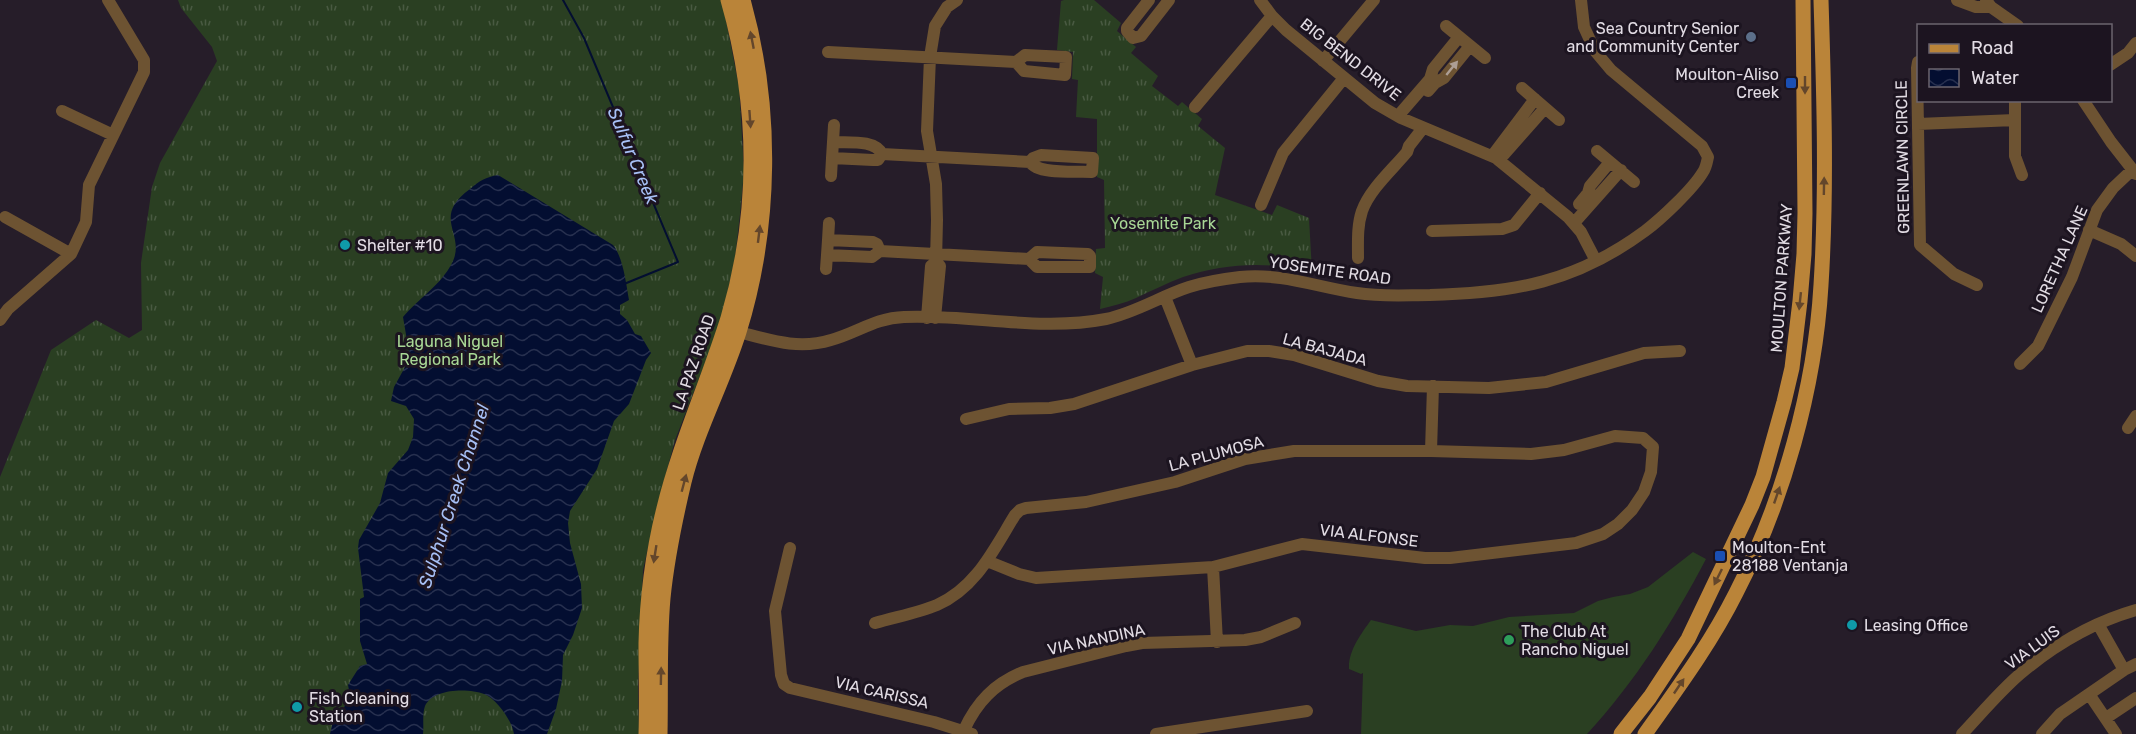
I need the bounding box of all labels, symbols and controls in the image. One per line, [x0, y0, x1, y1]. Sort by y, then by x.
street label: BIG BEND DRIVE [1297, 14, 1405, 105]
place label: Sea Country Senior and Community Center [1566, 19, 1739, 56]
legend [1917, 24, 2112, 102]
one-way arrow [747, 30, 756, 49]
marker: Sea Country Senior and Community Center [1744, 30, 1758, 44]
text: Road [1971, 37, 2014, 59]
one-way arrow [1445, 60, 1458, 76]
place label: Moulton-Aliso Creek [1675, 65, 1780, 102]
text: Water [1971, 67, 2019, 89]
marker: Moulton-Aliso Creek [1784, 76, 1798, 90]
one-way arrow [1800, 76, 1810, 95]
street label: GREENLAWN CIRCLE [1892, 80, 1913, 234]
water label: Sulfur Creek [603, 104, 664, 208]
one-way arrow [746, 110, 755, 129]
one-way arrow [1819, 177, 1829, 196]
street label: MOULTON PARKWAY [1767, 203, 1796, 353]
street label: LORETHA LANE [2027, 203, 2092, 316]
park label: Yosemite Park [1110, 214, 1217, 233]
one-way arrow [754, 224, 763, 243]
place label: Shelter #10 [357, 236, 443, 255]
marker: Shelter #10 [338, 238, 352, 252]
street label: YOSEMITE ROAD [1268, 253, 1392, 288]
one-way arrow [1795, 292, 1805, 311]
street label: LA PAZ ROAD [668, 312, 719, 413]
street label: LA BAJADA [1281, 329, 1369, 370]
park label: Laguna Niguel Regional Park [397, 332, 503, 369]
water label: Sulphur Creek Channel [414, 401, 494, 591]
street label: LA PLUMOSA [1167, 432, 1266, 475]
one-way arrow [680, 474, 690, 492]
one-way arrow [1772, 486, 1782, 504]
street label: VIA ALFONSE [1319, 520, 1419, 551]
place label: Moulton-Ent 28188 Ventanja [1732, 538, 1848, 575]
one-way arrow [650, 545, 659, 564]
marker: Moulton-Ent 28188 Ventanja [1713, 549, 1727, 563]
one-way arrow [1714, 568, 1723, 585]
place label: Leasing Office [1864, 616, 1968, 635]
marker: Leasing Office [1845, 618, 1859, 632]
street label: VIA NANDINA [1046, 620, 1147, 659]
street label: VIA LUIS [2001, 621, 2064, 674]
place label: The Club At Rancho Niguel [1521, 622, 1629, 659]
marker: The Club At Rancho Niguel [1502, 633, 1516, 647]
one-way arrow [656, 666, 666, 685]
street label: VIA CARISSA [833, 672, 931, 713]
one-way arrow [1673, 678, 1684, 695]
place label: Fish Cleaning Station [309, 689, 409, 726]
marker: Fish Cleaning Station [290, 700, 304, 714]

